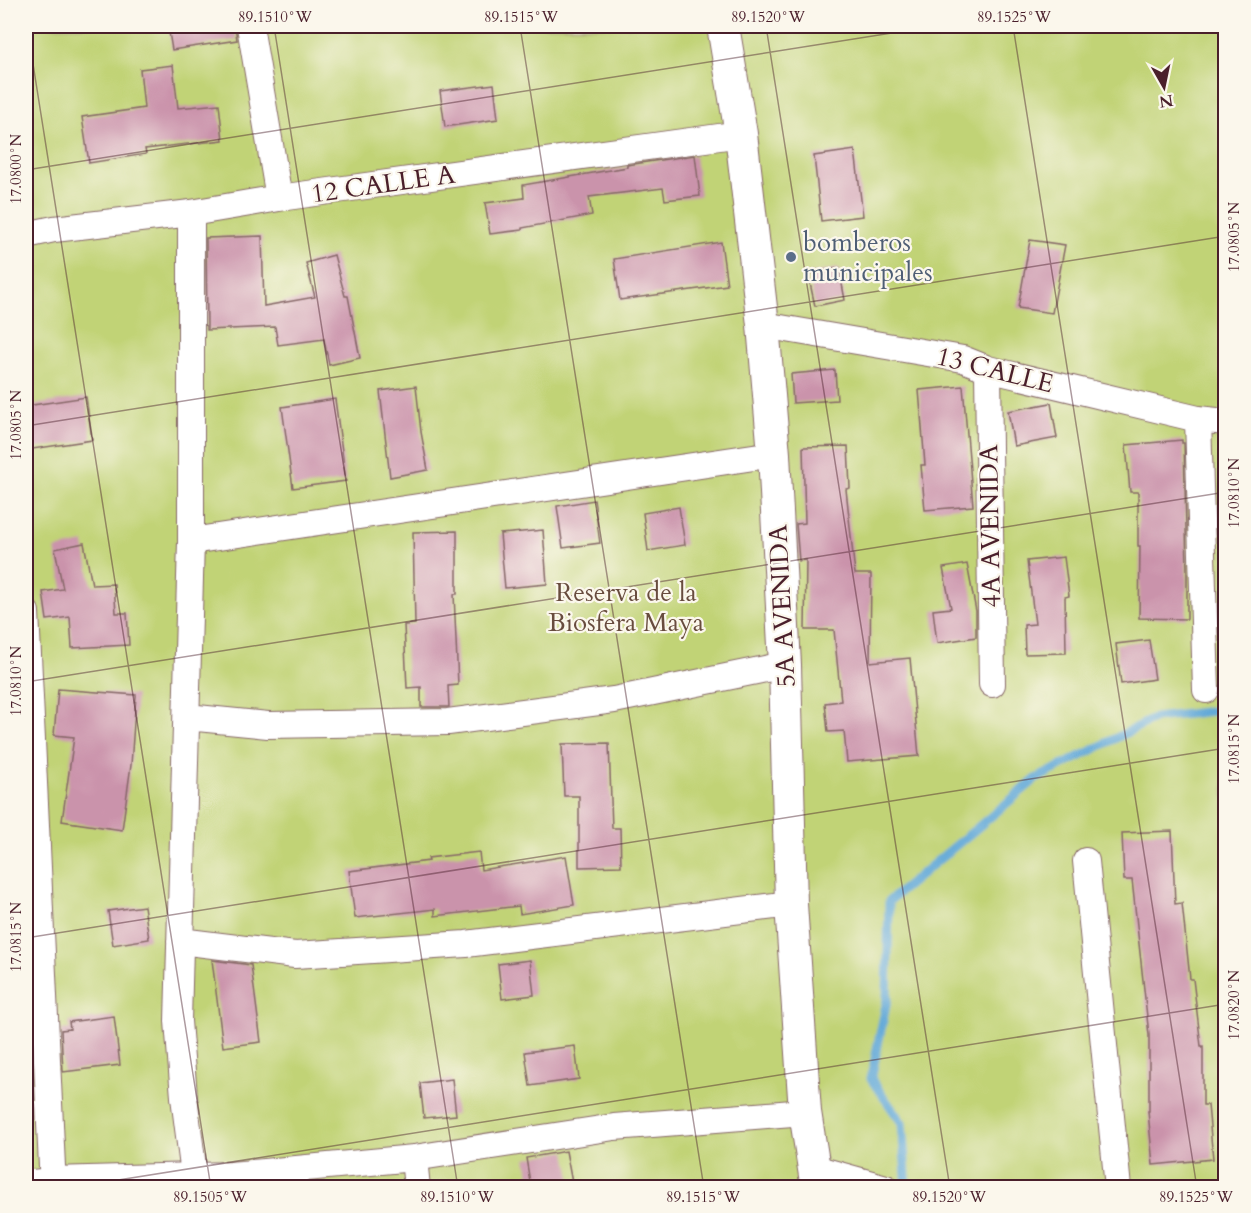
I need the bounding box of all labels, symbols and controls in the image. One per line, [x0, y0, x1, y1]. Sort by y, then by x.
text: 89.1510°W [238, 7, 313, 27]
text: 89.1515°W [484, 7, 559, 27]
text: 89.1520°W [731, 7, 806, 27]
text: 89.1525°W [977, 7, 1052, 27]
north arrow [1134, 57, 1194, 117]
text: N [1158, 89, 1175, 113]
text: 17.0800°N [6, 134, 26, 204]
street label: 12 CALLE A [309, 157, 458, 211]
text: 17.0805°N [1224, 202, 1244, 272]
place label: bomberos municipales [803, 225, 933, 290]
marker: bomberos municipales [784, 250, 798, 264]
street label: 13 CALLE [933, 339, 1057, 401]
text: 17.0805°N [6, 390, 26, 460]
street label: 4A AVENIDA [971, 444, 1009, 608]
text: 17.0810°N [1224, 458, 1244, 528]
street label: 5A AVENIDA [760, 523, 804, 688]
park label: Reserva de la Biosfera Maya [548, 575, 704, 640]
text: 17.0810°N [6, 646, 26, 716]
text: 17.0815°N [1224, 714, 1244, 784]
text: 17.0815°N [6, 902, 26, 972]
text: 17.0820°N [1224, 970, 1244, 1040]
text: 89.1505°W [173, 1187, 248, 1207]
text: 89.1510°W [420, 1187, 495, 1207]
text: 89.1515°W [666, 1187, 741, 1207]
text: 89.1520°W [912, 1187, 987, 1207]
text: 89.1525°W [1159, 1187, 1234, 1207]

